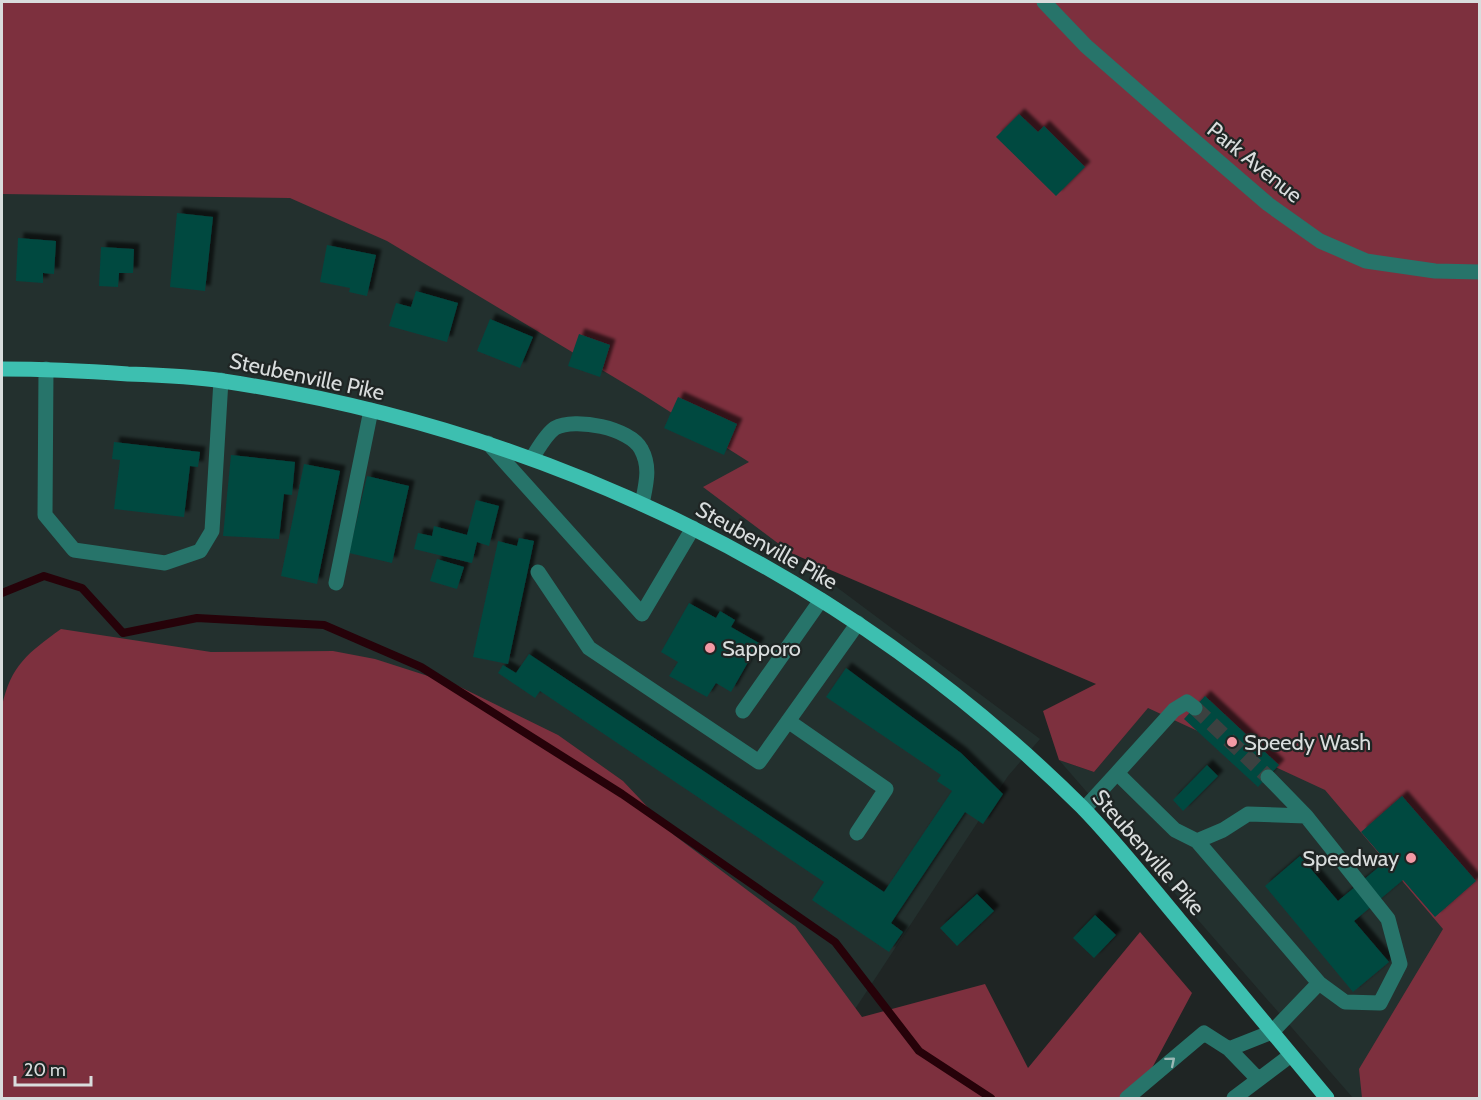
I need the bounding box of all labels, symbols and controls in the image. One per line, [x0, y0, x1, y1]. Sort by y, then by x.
street label: Park Avenue [1202, 116, 1308, 209]
street label: Steubenville Pike [227, 347, 387, 406]
street label: Steubenville Pike [691, 495, 842, 596]
place label: Sapporo [722, 635, 801, 662]
marker: Sapporo [703, 641, 717, 655]
place label: Speedy Wash [1244, 729, 1371, 756]
marker: Speedy Wash [1225, 735, 1239, 749]
street label: Steubenville Pike [1087, 784, 1211, 921]
place label: Speedway [1302, 845, 1399, 872]
marker: Speedway [1404, 851, 1418, 865]
scale bar [15, 1049, 92, 1087]
one-way arrow [1164, 1057, 1175, 1068]
text: 20 m [24, 1059, 66, 1081]

